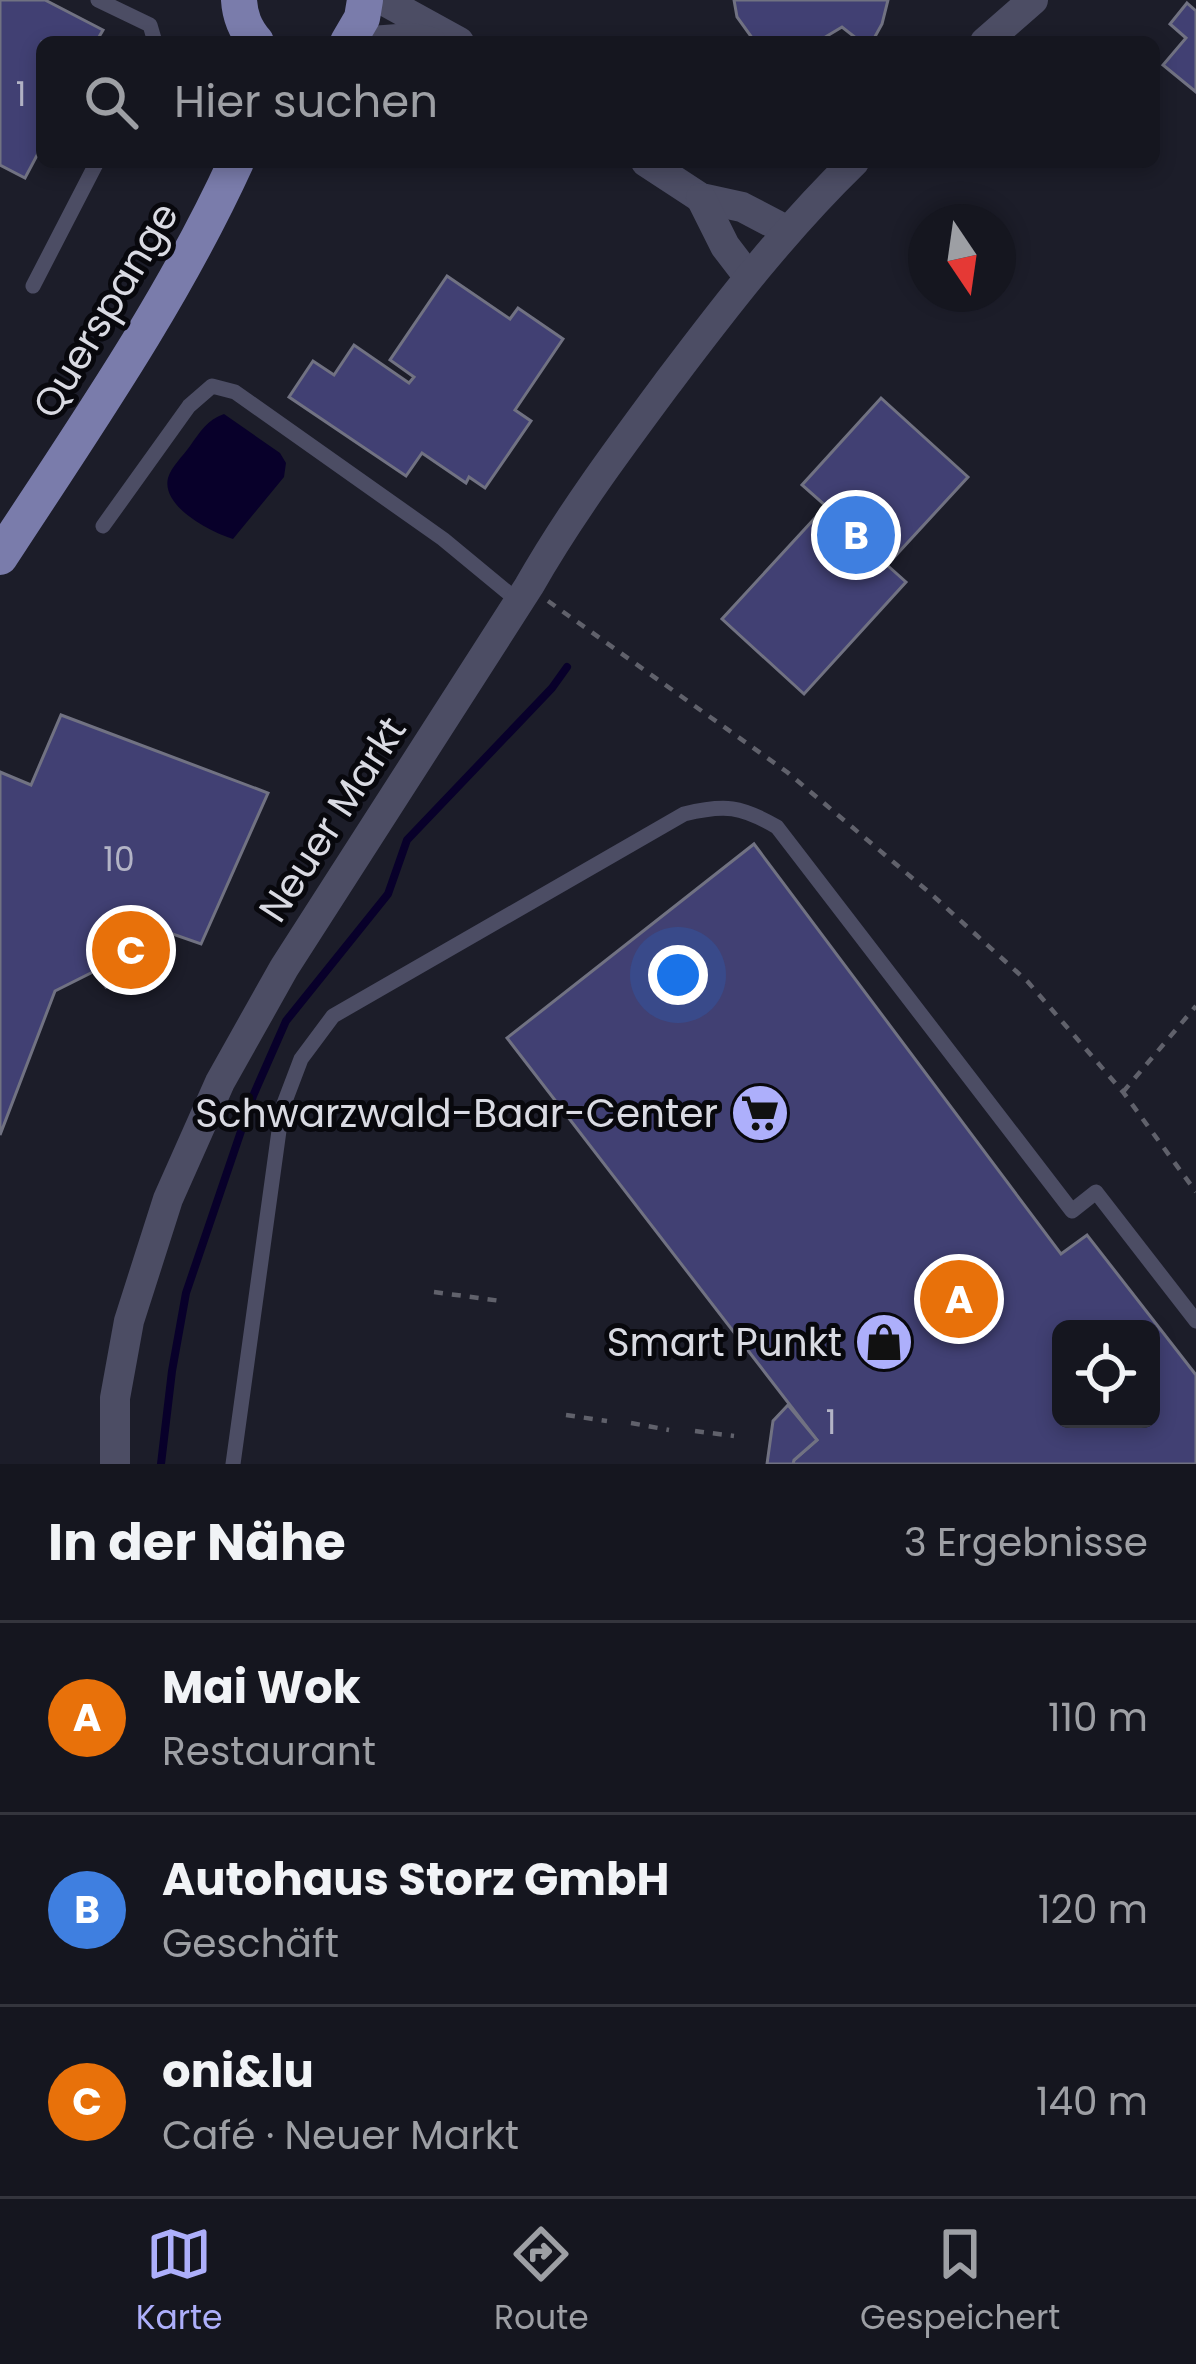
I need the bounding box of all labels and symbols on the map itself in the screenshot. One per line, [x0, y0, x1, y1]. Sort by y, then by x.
house number: 1 [16, 71, 26, 118]
street label: Querspange [19, 192, 192, 429]
north arrow [908, 204, 1016, 312]
pin: B [817, 490, 895, 580]
street label: Neuer Markt [246, 706, 419, 933]
house number: 10 [103, 836, 135, 883]
pin: C [92, 905, 170, 995]
your location [648, 945, 708, 1005]
supermarket icon: Schwarzwald-Baar-Center [729, 1082, 791, 1144]
place label: Schwarzwald-Baar-Center [195, 1086, 718, 1141]
pin: A [920, 1254, 998, 1344]
shop icon: Smart Punkt [853, 1311, 915, 1373]
place label: Smart Punkt [607, 1315, 842, 1370]
house number: 1 [826, 1399, 836, 1446]

